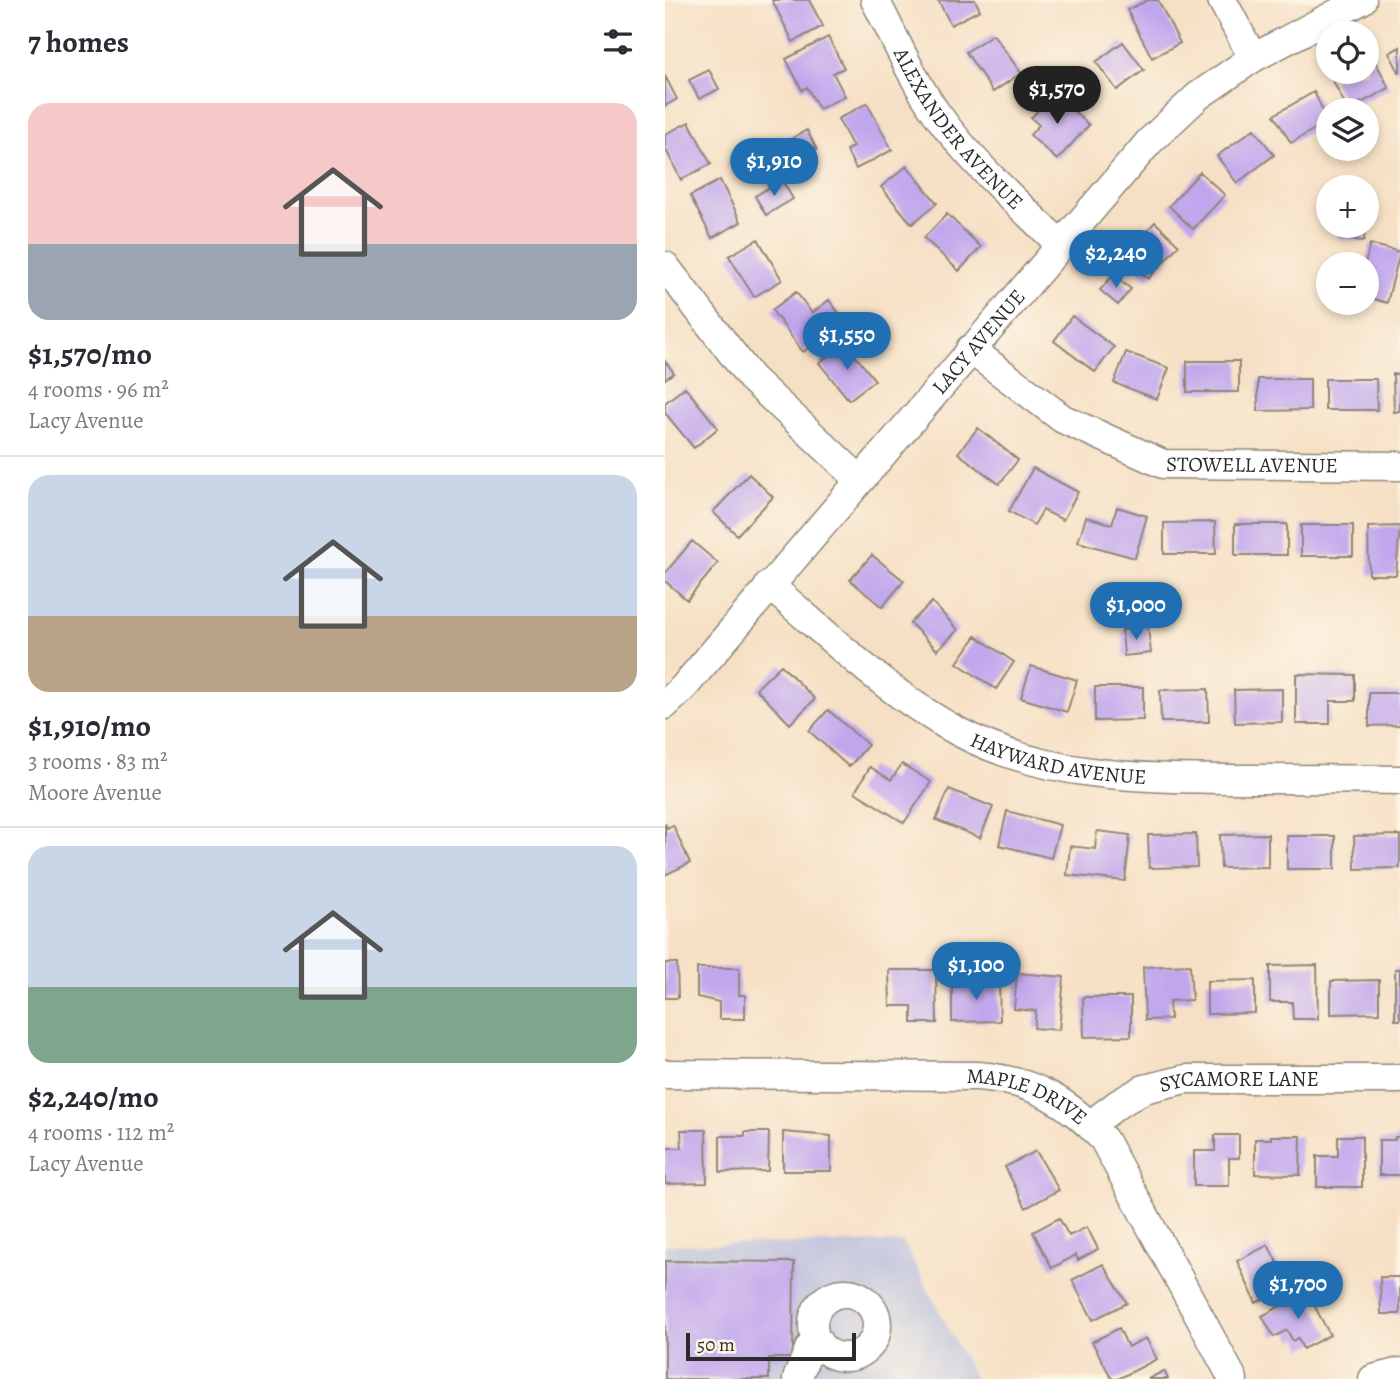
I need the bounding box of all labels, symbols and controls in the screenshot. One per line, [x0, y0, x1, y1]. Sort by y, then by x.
map controls [1316, 21, 1379, 315]
button: locate [1316, 21, 1379, 84]
text: 7 homes [28, 22, 129, 62]
icon: filters [599, 23, 637, 61]
street label: ALEXANDER AVENUE [887, 42, 1029, 216]
pin: $1,570 [1000, 66, 1114, 126]
text: $1,570 [1029, 73, 1085, 104]
button: layers [1316, 98, 1379, 161]
pin: $1,910 [717, 138, 831, 198]
text: $1,910 [746, 145, 802, 176]
icon: home [270, 149, 396, 275]
button: + [1316, 175, 1379, 238]
pin: $2,240 [1059, 230, 1173, 290]
text: $2,240 [1085, 237, 1147, 268]
button: − [1316, 252, 1379, 315]
street label: LACY AVENUE [926, 283, 1031, 400]
pin: $1,550 [790, 312, 904, 372]
text: $1,550 [819, 319, 875, 350]
text: $1,570/mo [28, 334, 152, 374]
text: 4 rooms · 96 m² [28, 374, 169, 405]
text: Lacy Avenue [28, 405, 143, 436]
street label: STOWELL AVENUE [1166, 450, 1338, 479]
icon: home [270, 521, 396, 647]
pin: $1,000 [1079, 582, 1193, 642]
text: $1,000 [1106, 589, 1166, 620]
text: $1,910/mo [28, 706, 151, 746]
street label: HAYWARD AVENUE [966, 726, 1147, 791]
text: 3 rooms · 83 m² [28, 746, 168, 777]
text: Moore Avenue [28, 777, 162, 808]
icon: home [270, 892, 396, 1018]
pin: $1,100 [919, 942, 1033, 1002]
text: $1,100 [948, 949, 1004, 980]
street label: MAPLE DRIVE [966, 1062, 1093, 1131]
street label: SYCAMORE LANE [1156, 1065, 1319, 1099]
text: $2,240/mo [28, 1077, 159, 1117]
text: 4 rooms · 112 m² [28, 1117, 174, 1148]
text: Lacy Avenue [28, 1148, 143, 1179]
pin: $1,700 [1241, 1262, 1355, 1321]
text: $1,700 [1269, 1268, 1327, 1299]
scale bar [686, 1330, 856, 1362]
text: 50 m [697, 1332, 735, 1358]

